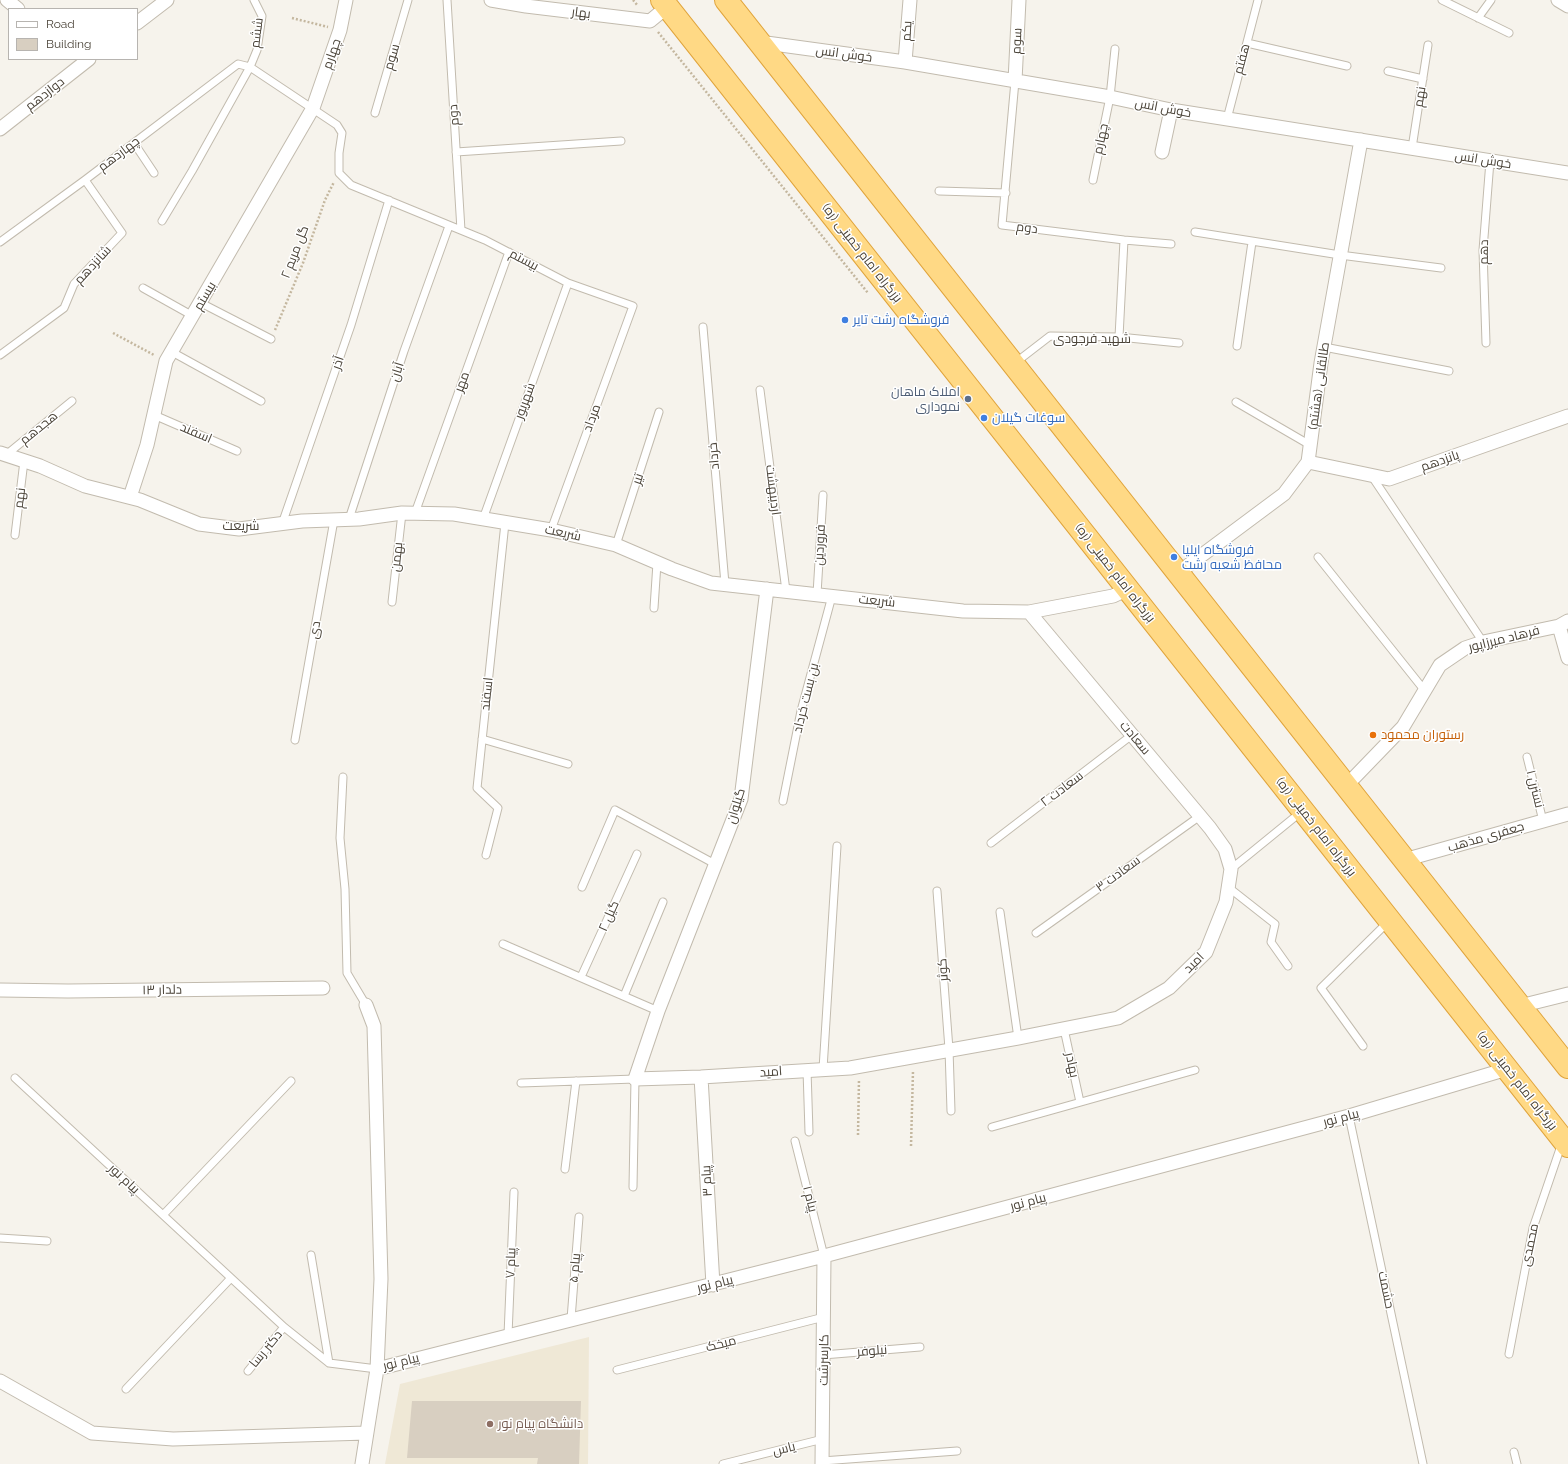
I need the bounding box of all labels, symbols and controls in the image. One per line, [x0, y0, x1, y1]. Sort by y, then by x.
street label: بهار [570, 4, 592, 22]
legend [8, 8, 138, 60]
text: Road [46, 17, 75, 31]
street label: ششم [247, 17, 267, 49]
street label: یکم [899, 20, 915, 42]
street label: سوم [1009, 27, 1025, 55]
text: Building [46, 37, 92, 51]
street label: چهارم [320, 37, 344, 71]
street label: سوم [381, 42, 403, 72]
street label: خوش انس [815, 42, 873, 66]
street label: هفتم [1230, 42, 1254, 76]
street label: دوازدهم [22, 74, 68, 114]
street label: نهم [1411, 86, 1429, 108]
street label: خوش انس [1134, 95, 1192, 121]
street label: دوم [445, 104, 463, 126]
street label: چهارم [1090, 122, 1112, 156]
street label: چهاردهم [95, 133, 143, 175]
street label: خوش انس [1454, 148, 1512, 172]
street label: بزرگراه امام خمینی (ره) [818, 200, 906, 306]
street label: دوم [1015, 219, 1039, 237]
street label: گل مریم ۲ [278, 223, 312, 281]
street label: دهم [1476, 239, 1492, 265]
street label: شانزدهم [71, 242, 115, 288]
street label: بیستم [507, 246, 541, 274]
street label: بیستم [190, 279, 220, 313]
place label: فروشگاه رشت تاير [853, 312, 949, 328]
marker: فروشگاه رشت تاير [840, 315, 850, 325]
street label: شهید فرجودی [1053, 331, 1131, 347]
street label: طالقانی (هشتم) [1305, 341, 1333, 431]
street label: آذر [328, 354, 348, 372]
street label: آبان [387, 360, 407, 384]
street label: مهر [451, 370, 473, 394]
street label: شهریور [511, 381, 539, 421]
place label: املاک ماهان نموداری [891, 384, 960, 415]
marker: املاک ماهان نموداری [963, 394, 973, 404]
street label: مرداد [580, 402, 604, 434]
street label: هجدهم [17, 408, 61, 448]
place label: سوغات گیلان [992, 410, 1065, 426]
marker: سوغات گیلان [979, 413, 989, 423]
street label: اسفند [178, 419, 214, 447]
street label: خرداد [705, 442, 723, 470]
street label: پانزدهم [1419, 447, 1461, 475]
street label: اردیبهشت [762, 464, 784, 516]
street label: تیر [629, 471, 647, 487]
street label: نهم [11, 487, 29, 509]
street label: شریعت [223, 518, 259, 534]
street label: بزرگراه امام خمینی (ره) [1071, 520, 1159, 626]
street label: شریعت [543, 522, 583, 544]
street label: فروردین [811, 524, 829, 566]
street label: بهمن [388, 541, 406, 573]
place label: فروشگاه ایلیا محافظ شعبه رشت [1182, 542, 1282, 573]
marker: فروشگاه ایلیا محافظ شعبه رشت [1169, 552, 1179, 562]
street label: شریعت [858, 591, 896, 611]
street label: دی [306, 620, 324, 640]
street label: فرهاد میرزاپور [1467, 623, 1541, 655]
street label: بن بست خرداد [790, 661, 822, 735]
street label: اسفند [478, 677, 496, 711]
street label: سعادت [1116, 718, 1154, 758]
place label: رستوران محمود [1381, 727, 1464, 743]
marker: رستوران محمود [1368, 730, 1378, 740]
street label: سعادت ۲ [1038, 768, 1086, 810]
street label: نسترن ۱ [1523, 769, 1547, 809]
street label: بزرگراه امام خمینی (ره) [1272, 774, 1360, 880]
street label: گیلوان [723, 786, 749, 826]
street label: جعفری مذهب [1446, 819, 1526, 855]
street label: سعادت ۳ [1093, 853, 1143, 895]
street label: گیل ۲ [595, 898, 623, 934]
street label: امید [1180, 949, 1208, 977]
street label: کوثر [934, 958, 952, 982]
street label: دلدار ۱۳ [142, 982, 182, 998]
street label: بزرگراه امام خمینی (ره) [1473, 1028, 1561, 1134]
street label: بهادر [1062, 1051, 1082, 1079]
street label: امید [759, 1063, 783, 1081]
street label: پیام نور [1321, 1106, 1361, 1130]
street label: پیام نور [105, 1161, 143, 1197]
street label: پیام ۳ [698, 1165, 716, 1197]
street label: پیام ۱ [799, 1184, 821, 1214]
street label: پیام نور [1008, 1190, 1048, 1214]
street label: محمدی [1518, 1222, 1542, 1268]
street label: پیام ۷ [503, 1247, 519, 1279]
street label: پیام ۵ [566, 1253, 584, 1283]
street label: حشمت [1374, 1270, 1398, 1310]
street label: پیام نور [695, 1272, 735, 1296]
street label: دکتر رسا [246, 1327, 286, 1371]
street label: میخک [704, 1333, 738, 1355]
street label: کارسرشت [816, 1334, 832, 1386]
street label: نیلوفر [856, 1342, 888, 1360]
street label: پیام نور [381, 1350, 421, 1374]
place label: دانشگاه پیام نور [498, 1416, 583, 1432]
marker: دانشگاه پیام نور [485, 1419, 495, 1429]
street label: یاس [771, 1439, 797, 1459]

